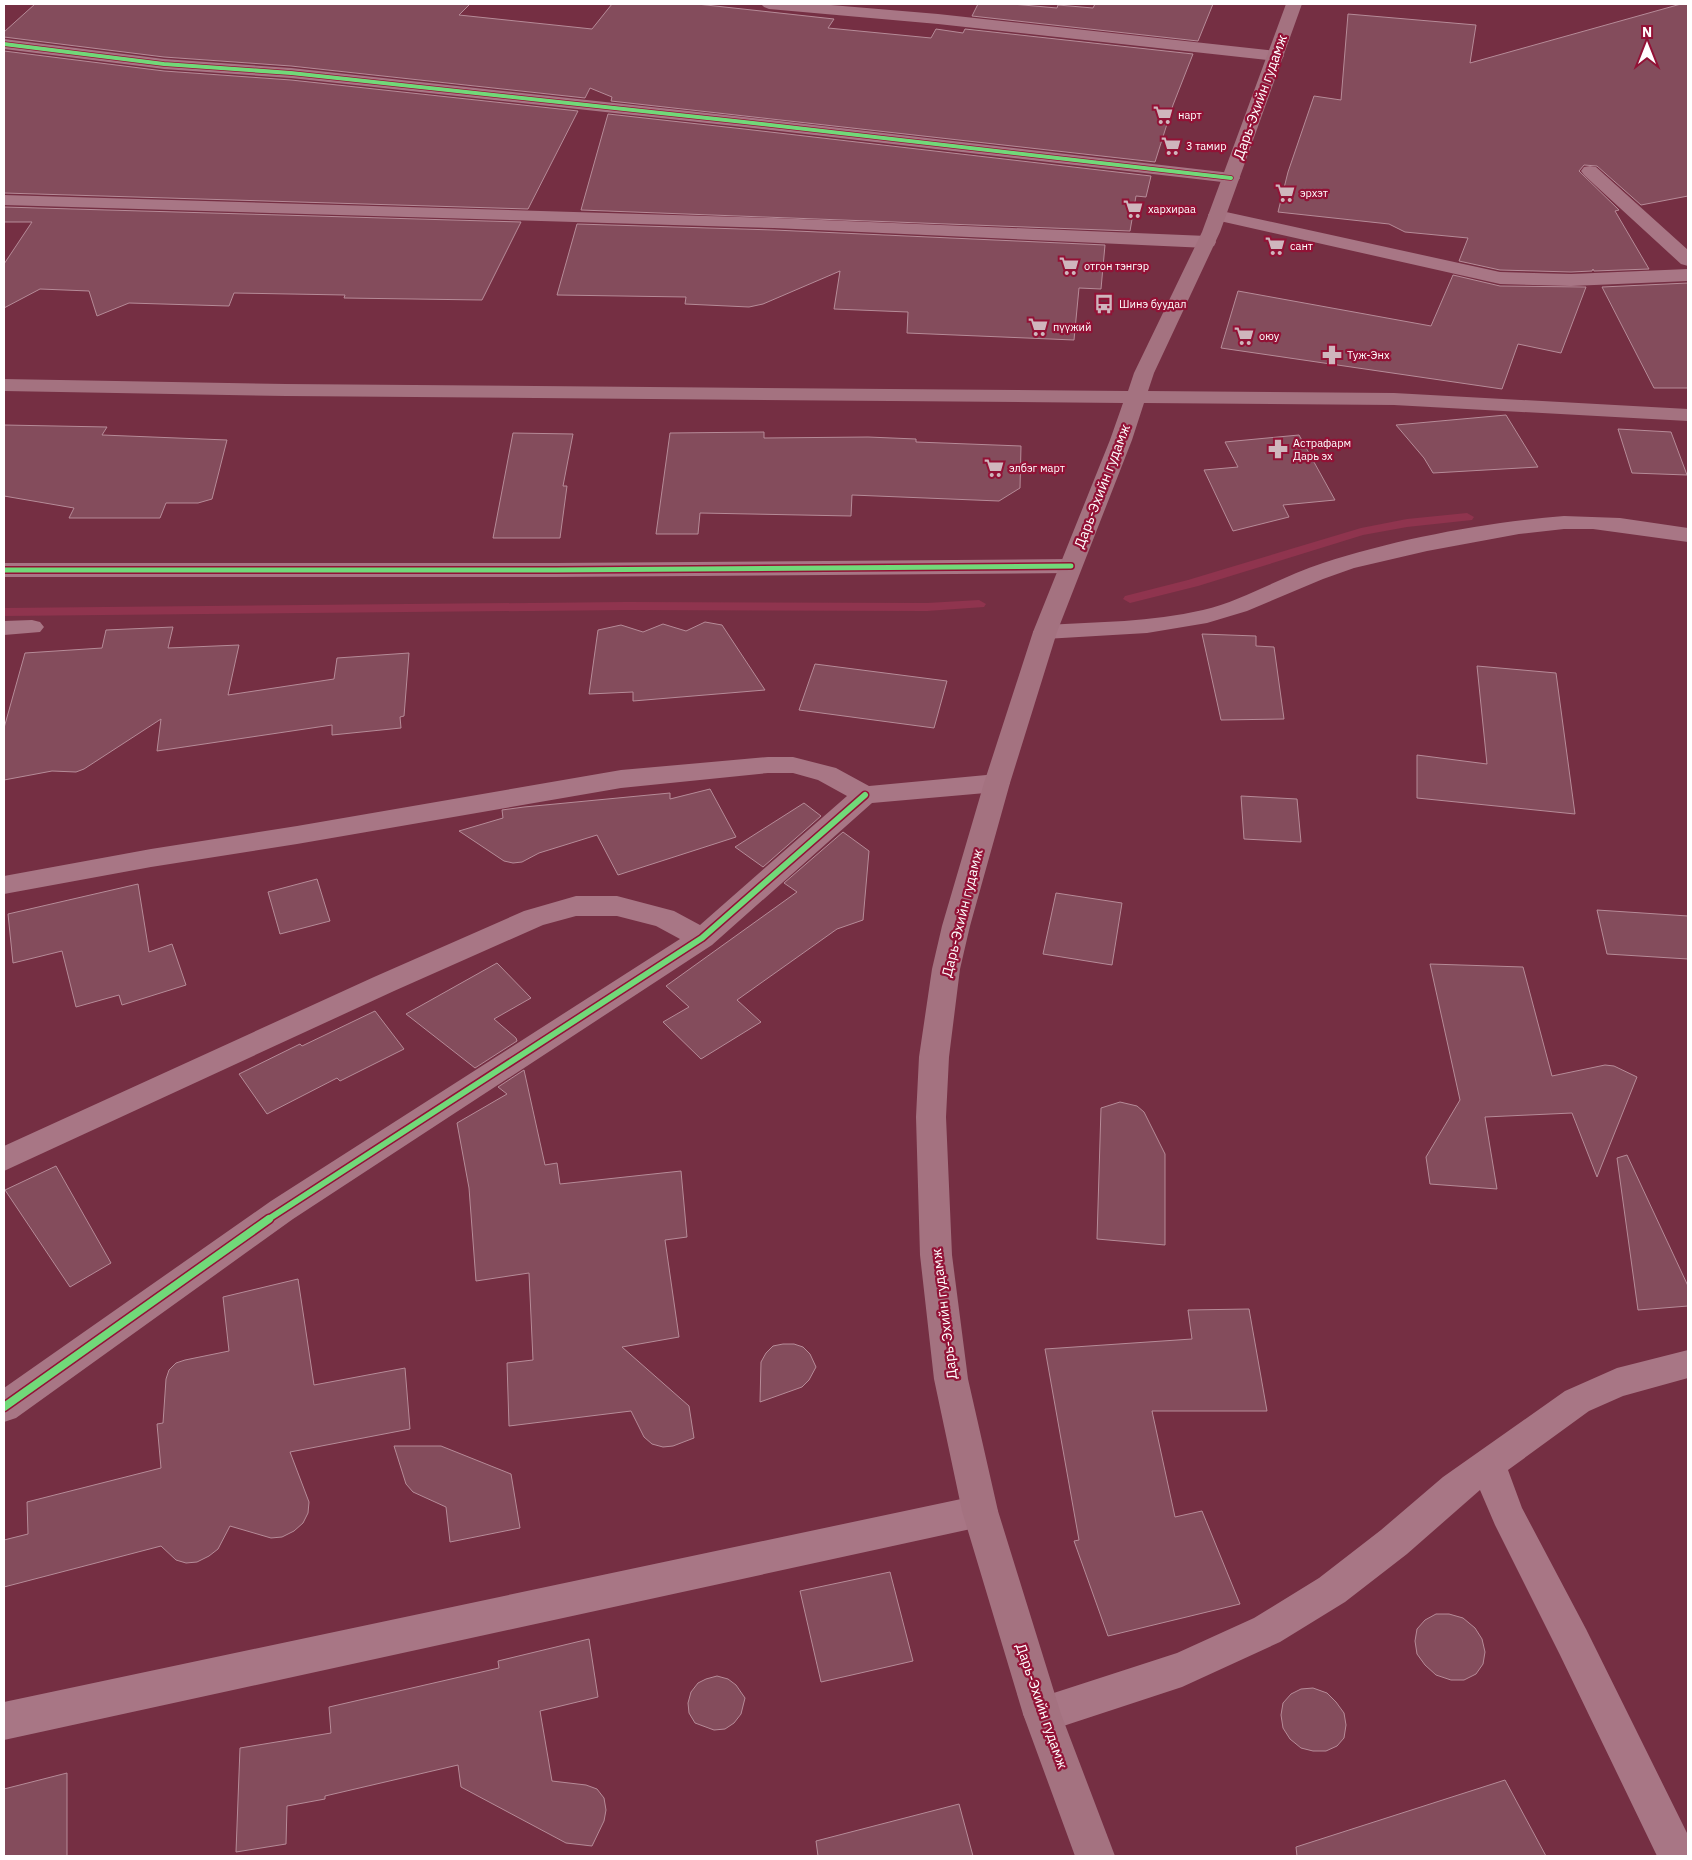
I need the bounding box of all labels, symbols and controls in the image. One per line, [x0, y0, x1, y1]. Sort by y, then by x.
north arrow [1622, 20, 1672, 70]
text: N [1642, 23, 1652, 41]
street label: Дарь-Эхийн гудамж [1229, 32, 1291, 162]
supermarket icon: нарт [1152, 104, 1174, 126]
place label: нарт [1178, 108, 1202, 122]
supermarket icon: 3 тамир [1160, 135, 1182, 157]
place label: 3 тамир [1186, 139, 1227, 153]
supermarket icon: эрхэт [1274, 182, 1296, 204]
place label: эрхэт [1300, 186, 1328, 200]
supermarket icon: хархираа [1122, 198, 1144, 220]
place label: хархираа [1148, 202, 1196, 216]
supermarket icon: сант [1264, 235, 1286, 257]
place label: сант [1290, 239, 1313, 253]
supermarket icon: отгон тэнгэр [1058, 255, 1080, 277]
place label: отгон тэнгэр [1084, 259, 1149, 273]
bus stop icon: Шинэ буудал [1093, 293, 1115, 315]
place label: Шинэ буудал [1119, 297, 1186, 311]
supermarket icon: пүүжий [1027, 316, 1049, 338]
place label: пүүжий [1053, 320, 1092, 334]
supermarket icon: оюу [1233, 325, 1255, 347]
place label: оюу [1259, 329, 1280, 343]
pharmacy icon: Туж-Энх [1321, 344, 1343, 366]
place label: Туж-Энх [1347, 348, 1390, 362]
street label: Дарь-Эхийн гудамж [1070, 421, 1134, 551]
place label: Астрафарм Дарь эх [1293, 436, 1351, 463]
pharmacy icon: Астрафарм Дарь эх [1267, 438, 1289, 460]
supermarket icon: элбэг март [983, 457, 1005, 479]
place label: элбэг март [1009, 461, 1065, 475]
street label: Дарь-Эхийн гудамж [937, 847, 987, 979]
street label: Дарь-Эхийн гудамж [927, 1247, 961, 1380]
street label: Дарь-Эхийн гудамж [1012, 1641, 1072, 1771]

